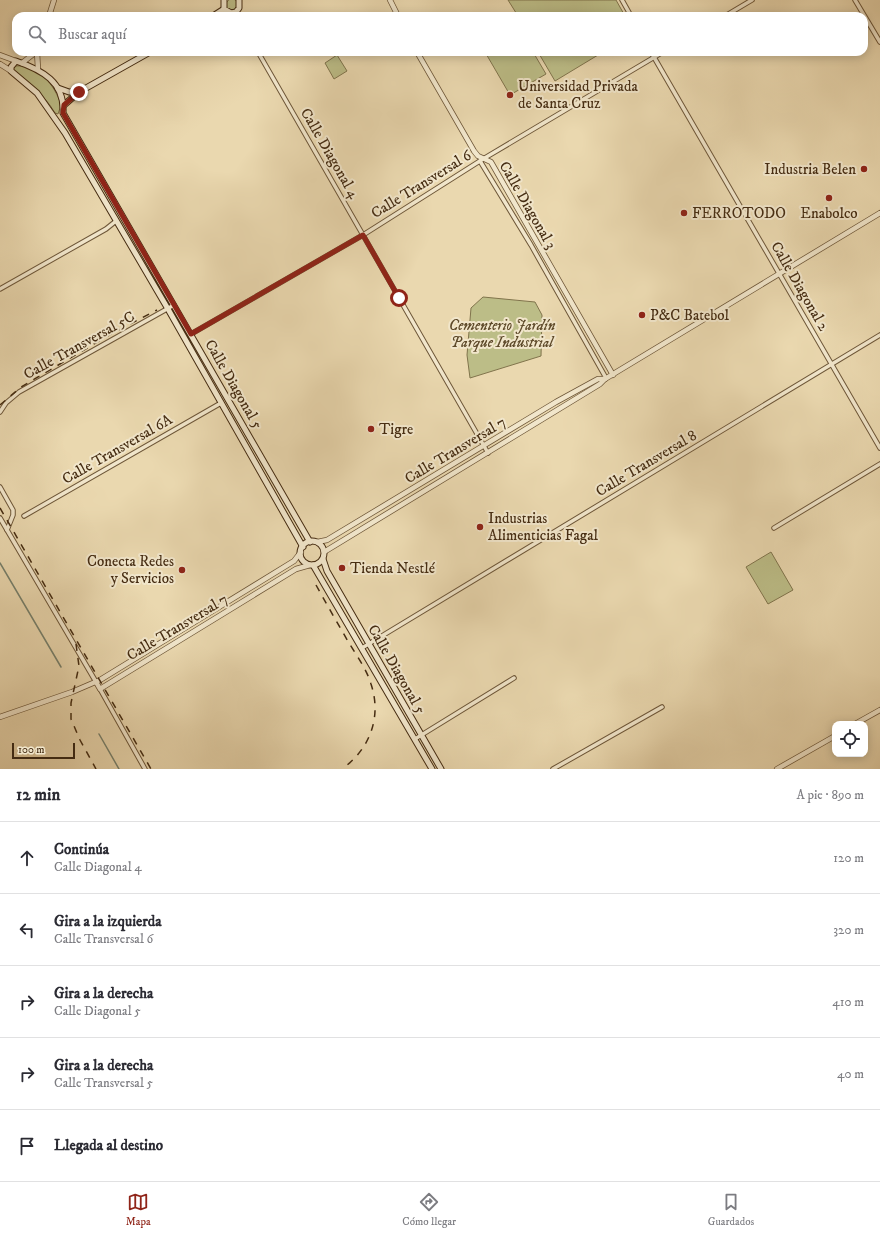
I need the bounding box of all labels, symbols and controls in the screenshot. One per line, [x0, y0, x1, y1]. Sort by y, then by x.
search box [12, 12, 868, 56]
icon: search [26, 23, 48, 45]
text: Buscar aquí [58, 25, 126, 44]
place label: Universidad Privada de Santa Cruz [518, 77, 638, 113]
route end [70, 83, 88, 101]
marker: Universidad Privada de Santa Cruz [505, 90, 515, 100]
street label: Calle Diagonal 4 [296, 105, 363, 202]
street label: Calle Transversal 6 [368, 145, 476, 223]
street label: Calle Diagonal 3 [495, 158, 560, 253]
place label: Industria Belen [764, 160, 856, 179]
marker: Industria Belen [859, 164, 869, 174]
marker: Enabolco [824, 193, 834, 203]
place label: FERROTODO [692, 204, 786, 223]
place label: Enabolco [800, 204, 858, 223]
marker: FERROTODO [679, 208, 689, 218]
street label: Calle Diagonal 2 [766, 238, 833, 335]
route start [390, 289, 408, 307]
place label: P&C Batebol [650, 306, 730, 325]
street label: Calle Transversal 5C [20, 307, 138, 384]
marker: P&C Batebol [637, 310, 647, 320]
park label: Cementerio Jardín Parque Industrial [449, 316, 556, 352]
street label: Calle Diagonal 5 [200, 336, 267, 433]
street label: Calle Transversal 6A [59, 410, 176, 489]
street label: Calle Transversal 7 [401, 413, 509, 488]
place label: Tigre [379, 420, 413, 439]
marker: Tigre [366, 424, 376, 434]
street label: Calle Transversal 8 [592, 426, 700, 501]
place label: Industrias Alimenticias Fagal [488, 509, 598, 545]
marker: Industrias Alimenticias Fagal [475, 522, 485, 532]
place label: Conecta Redes y Servicios [87, 552, 174, 588]
place label: Tienda Nestlé [350, 559, 436, 578]
marker: Tienda Nestlé [337, 563, 347, 573]
marker: Conecta Redes y Servicios [177, 565, 187, 575]
street label: Calle Transversal 7 [123, 590, 231, 665]
street label: Calle Diagonal 5 [363, 621, 430, 718]
map controls [832, 721, 868, 757]
button: locate [832, 721, 868, 757]
scale bar [12, 741, 75, 760]
text: 100 m [18, 743, 44, 757]
text: 12 min [16, 784, 60, 806]
text: A pie · 890 m [796, 787, 864, 803]
text: Continúa [54, 840, 109, 859]
icon: ahead [16, 847, 38, 869]
text: 120 m [833, 850, 864, 866]
text: Calle Diagonal 4 [54, 859, 142, 875]
text: Gira a la izquierda [54, 912, 162, 931]
icon: left [16, 919, 38, 941]
text: 320 m [833, 922, 864, 938]
text: Calle Transversal 6 [54, 931, 153, 947]
text: Gira a la derecha [54, 984, 153, 1003]
icon: right [16, 991, 38, 1013]
text: 410 m [832, 994, 864, 1010]
text: Calle Diagonal 5 [54, 1003, 141, 1019]
text: Gira a la derecha [54, 1056, 153, 1075]
icon: right [16, 1063, 38, 1085]
text: 40 m [837, 1066, 864, 1082]
text: Calle Transversal 5 [54, 1075, 153, 1091]
icon: arrive [16, 1135, 38, 1157]
text: Llegada al destino [54, 1136, 163, 1155]
tab: Mapa [126, 1191, 151, 1229]
tab: Cómo llegar [402, 1191, 456, 1229]
tab: Guardados [708, 1191, 754, 1229]

